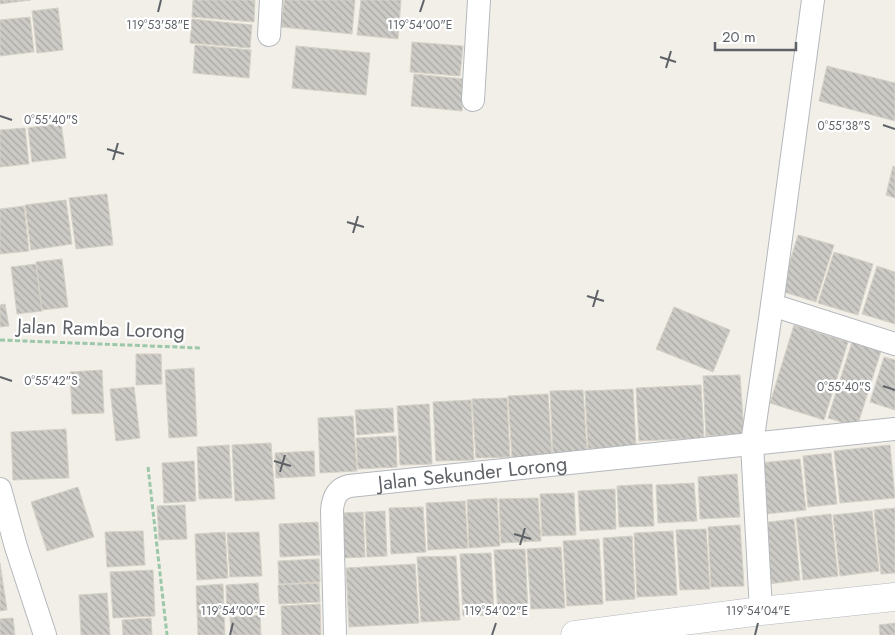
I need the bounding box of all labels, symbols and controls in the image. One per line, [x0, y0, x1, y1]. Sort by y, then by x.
text: 119°53'58"E [126, 16, 190, 34]
text: 119°54'00"E [388, 16, 452, 34]
scale bar [715, 20, 796, 52]
text: 20 m [722, 26, 756, 48]
text: 0°55'40"S [24, 111, 78, 129]
text: 0°55'38"S [818, 117, 871, 135]
street label: Jalan Ramba Lorong [14, 311, 185, 346]
text: 0°55'42"S [24, 372, 78, 390]
text: 0°55'40"S [817, 378, 871, 396]
street label: Jalan Sekunder Lorong [374, 449, 569, 498]
text: 119°54'00"E [201, 602, 265, 620]
text: 119°54'02"E [464, 602, 528, 620]
text: 119°54'04"E [726, 602, 790, 620]

